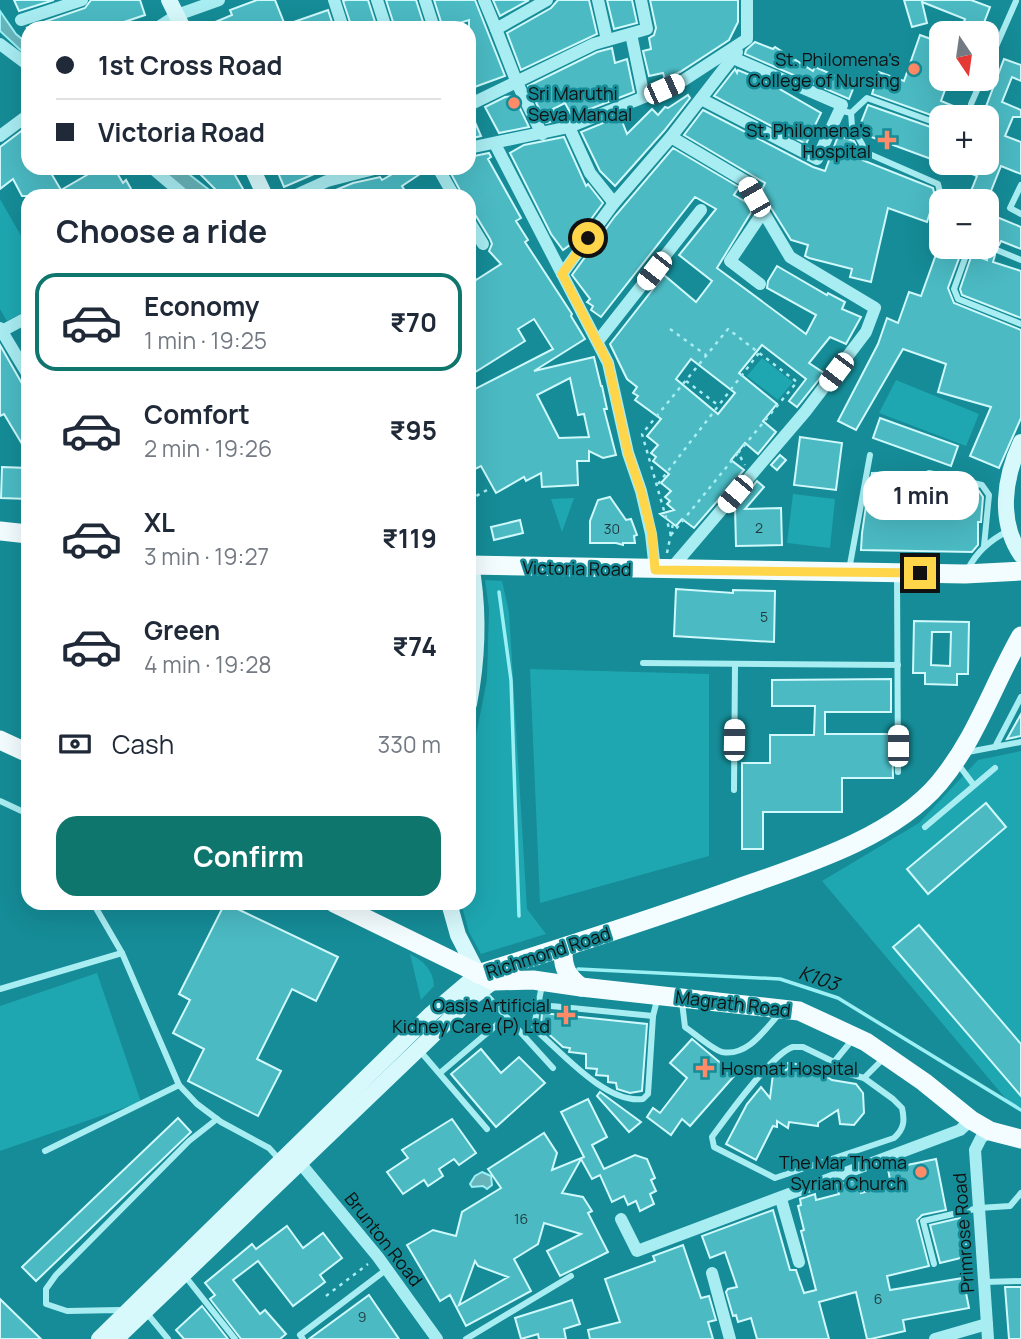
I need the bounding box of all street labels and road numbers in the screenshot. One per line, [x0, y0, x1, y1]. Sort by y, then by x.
street label: Victoria Road [522, 555, 632, 581]
street label: Richmond Road [483, 921, 613, 983]
street label: Magrath Road [674, 984, 792, 1022]
street label: Primrose Road [947, 1172, 979, 1294]
street label: Brunton Road [340, 1187, 428, 1291]

